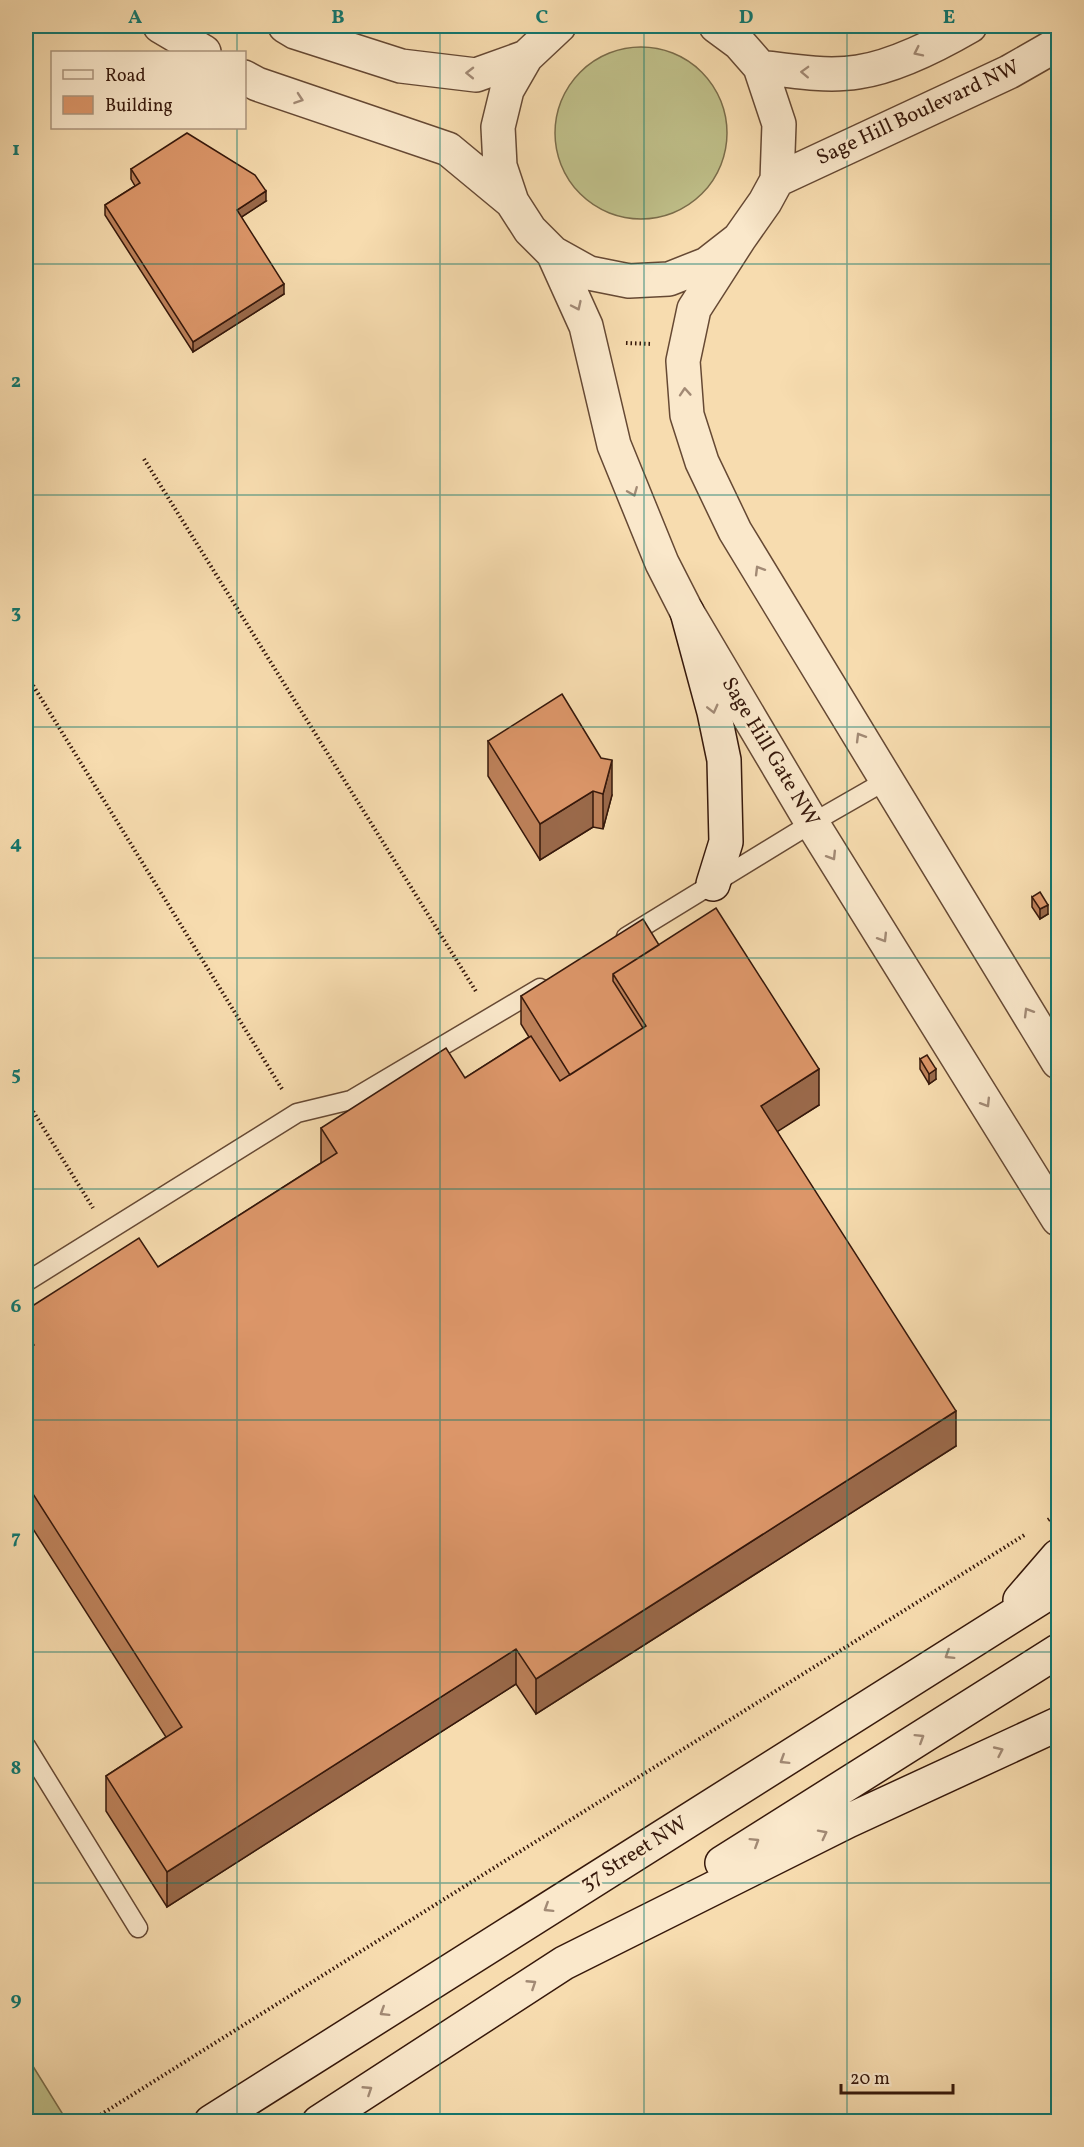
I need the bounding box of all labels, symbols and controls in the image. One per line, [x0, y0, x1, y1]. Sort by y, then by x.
text: A [128, 4, 142, 32]
text: B [331, 4, 345, 32]
text: C [536, 4, 549, 32]
text: D [739, 4, 753, 32]
text: E [943, 4, 955, 32]
one-way arrow [913, 45, 924, 57]
legend [51, 51, 246, 129]
street label: Sage Hill Boulevard NW [812, 53, 1024, 173]
text: Road [105, 64, 146, 89]
one-way arrow [801, 66, 810, 79]
one-way arrow [466, 67, 475, 79]
one-way arrow [293, 91, 303, 104]
text: Building [105, 94, 173, 119]
text: 1 [12, 136, 20, 164]
one-way arrow [570, 300, 582, 311]
text: 2 [11, 368, 21, 396]
one-way arrow [679, 387, 692, 396]
one-way arrow [626, 486, 638, 497]
one-way arrow [755, 566, 767, 576]
text: 3 [11, 599, 21, 627]
street label: Sage Hill Gate NW [714, 672, 826, 832]
one-way arrow [705, 704, 718, 714]
one-way arrow [856, 733, 868, 743]
text: 4 [10, 830, 22, 858]
one-way arrow [825, 850, 837, 860]
one-way arrow [876, 932, 888, 942]
one-way arrow [1024, 1008, 1035, 1018]
text: 5 [11, 1061, 21, 1089]
one-way arrow [979, 1097, 991, 1107]
text: 6 [11, 1293, 22, 1321]
text: 7 [11, 1524, 21, 1552]
one-way arrow [945, 1648, 956, 1659]
one-way arrow [913, 1734, 924, 1745]
one-way arrow [993, 1746, 1004, 1758]
one-way arrow [780, 1752, 791, 1763]
text: 8 [11, 1755, 21, 1783]
street label: 37 Street NW [575, 1810, 693, 1898]
one-way arrow [816, 1829, 827, 1841]
one-way arrow [749, 1838, 759, 1850]
one-way arrow [544, 1901, 555, 1912]
one-way arrow [525, 1980, 536, 1991]
text: 9 [10, 1986, 22, 2014]
one-way arrow [379, 2005, 390, 2016]
scale bar [841, 2057, 954, 2095]
text: 20 m [850, 2067, 890, 2092]
one-way arrow [362, 2085, 372, 2097]

